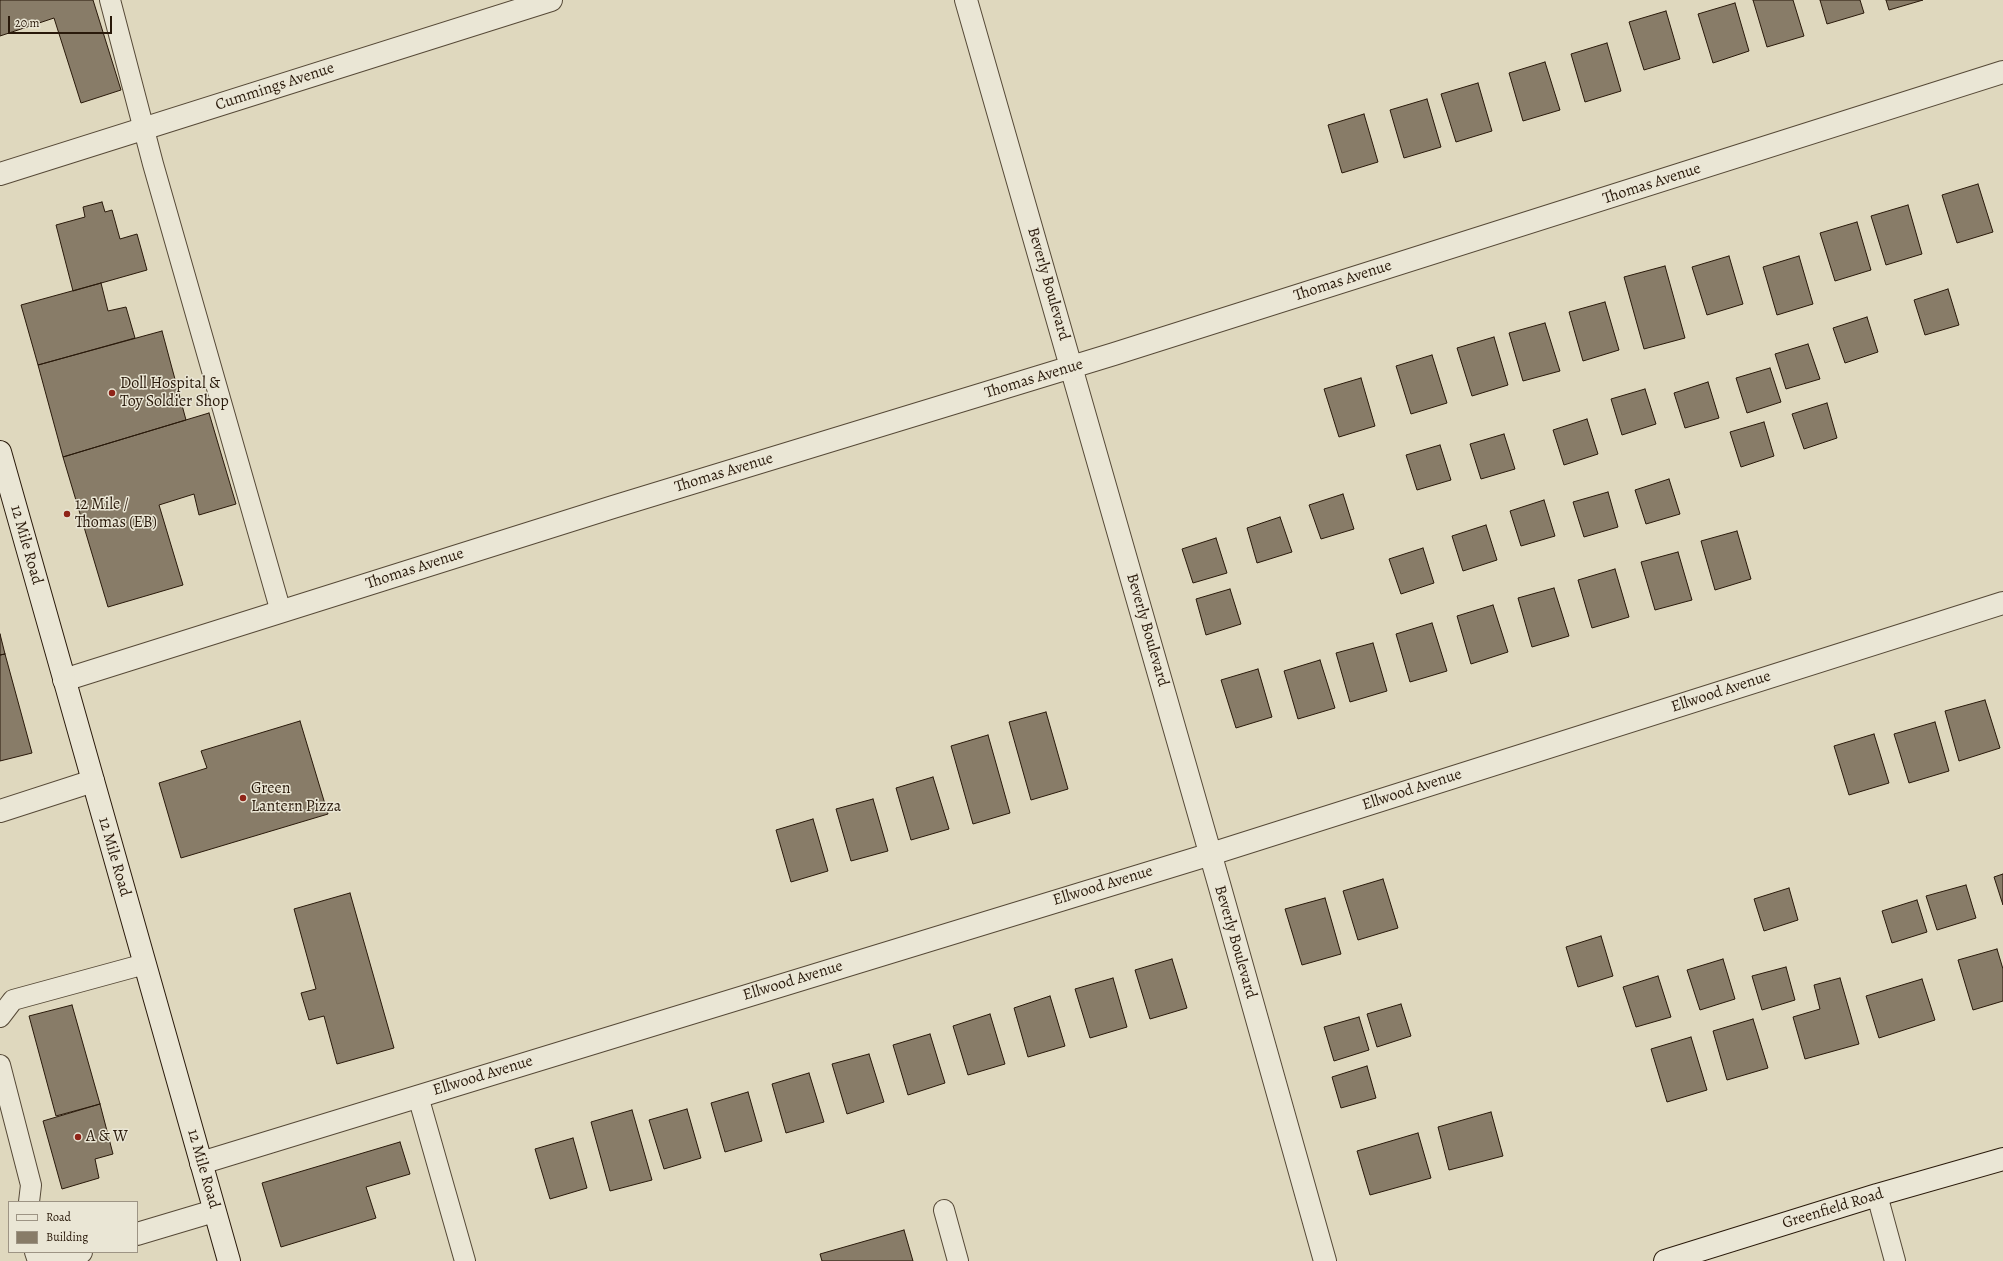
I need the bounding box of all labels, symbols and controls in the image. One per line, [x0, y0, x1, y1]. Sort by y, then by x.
scale bar [10, 8, 114, 34]
text: 20 m [15, 15, 39, 31]
street label: Cummings Avenue [213, 59, 337, 115]
street label: Thomas Avenue [1601, 159, 1703, 209]
street label: Beverly Boulevard [1023, 225, 1073, 343]
street label: Thomas Avenue [1292, 256, 1394, 306]
street label: Thomas Avenue [983, 355, 1085, 403]
place label: Doll Hospital & Toy Soldier Shop [120, 374, 229, 412]
marker: Doll Hospital & Toy Soldier Shop [107, 388, 117, 398]
street label: Thomas Avenue [673, 449, 775, 497]
place label: 12 Mile / Thomas (EB) [75, 495, 157, 533]
street label: 12 Mile Road [6, 503, 46, 587]
marker: 12 Mile / Thomas (EB) [62, 509, 72, 519]
street label: Thomas Avenue [364, 544, 466, 594]
street label: Beverly Boulevard [1122, 571, 1172, 689]
street label: Ellwood Avenue [1669, 667, 1773, 717]
street label: Ellwood Avenue [1360, 765, 1464, 815]
place label: Green Lantern Pizza [251, 779, 341, 817]
marker: Green Lantern Pizza [238, 793, 248, 803]
street label: 12 Mile Road [94, 815, 134, 899]
street label: Ellwood Avenue [1051, 862, 1155, 910]
street label: Beverly Boulevard [1210, 883, 1260, 1001]
street label: Ellwood Avenue [741, 957, 845, 1005]
street label: Ellwood Avenue [431, 1052, 535, 1100]
place label: A & W [86, 1127, 128, 1147]
street label: 12 Mile Road [183, 1127, 223, 1211]
marker: A & W [73, 1132, 83, 1142]
street label: Greenfield Road [1780, 1184, 1886, 1234]
legend [8, 1201, 138, 1253]
text: Road [46, 1209, 71, 1225]
text: Building [46, 1229, 88, 1245]

